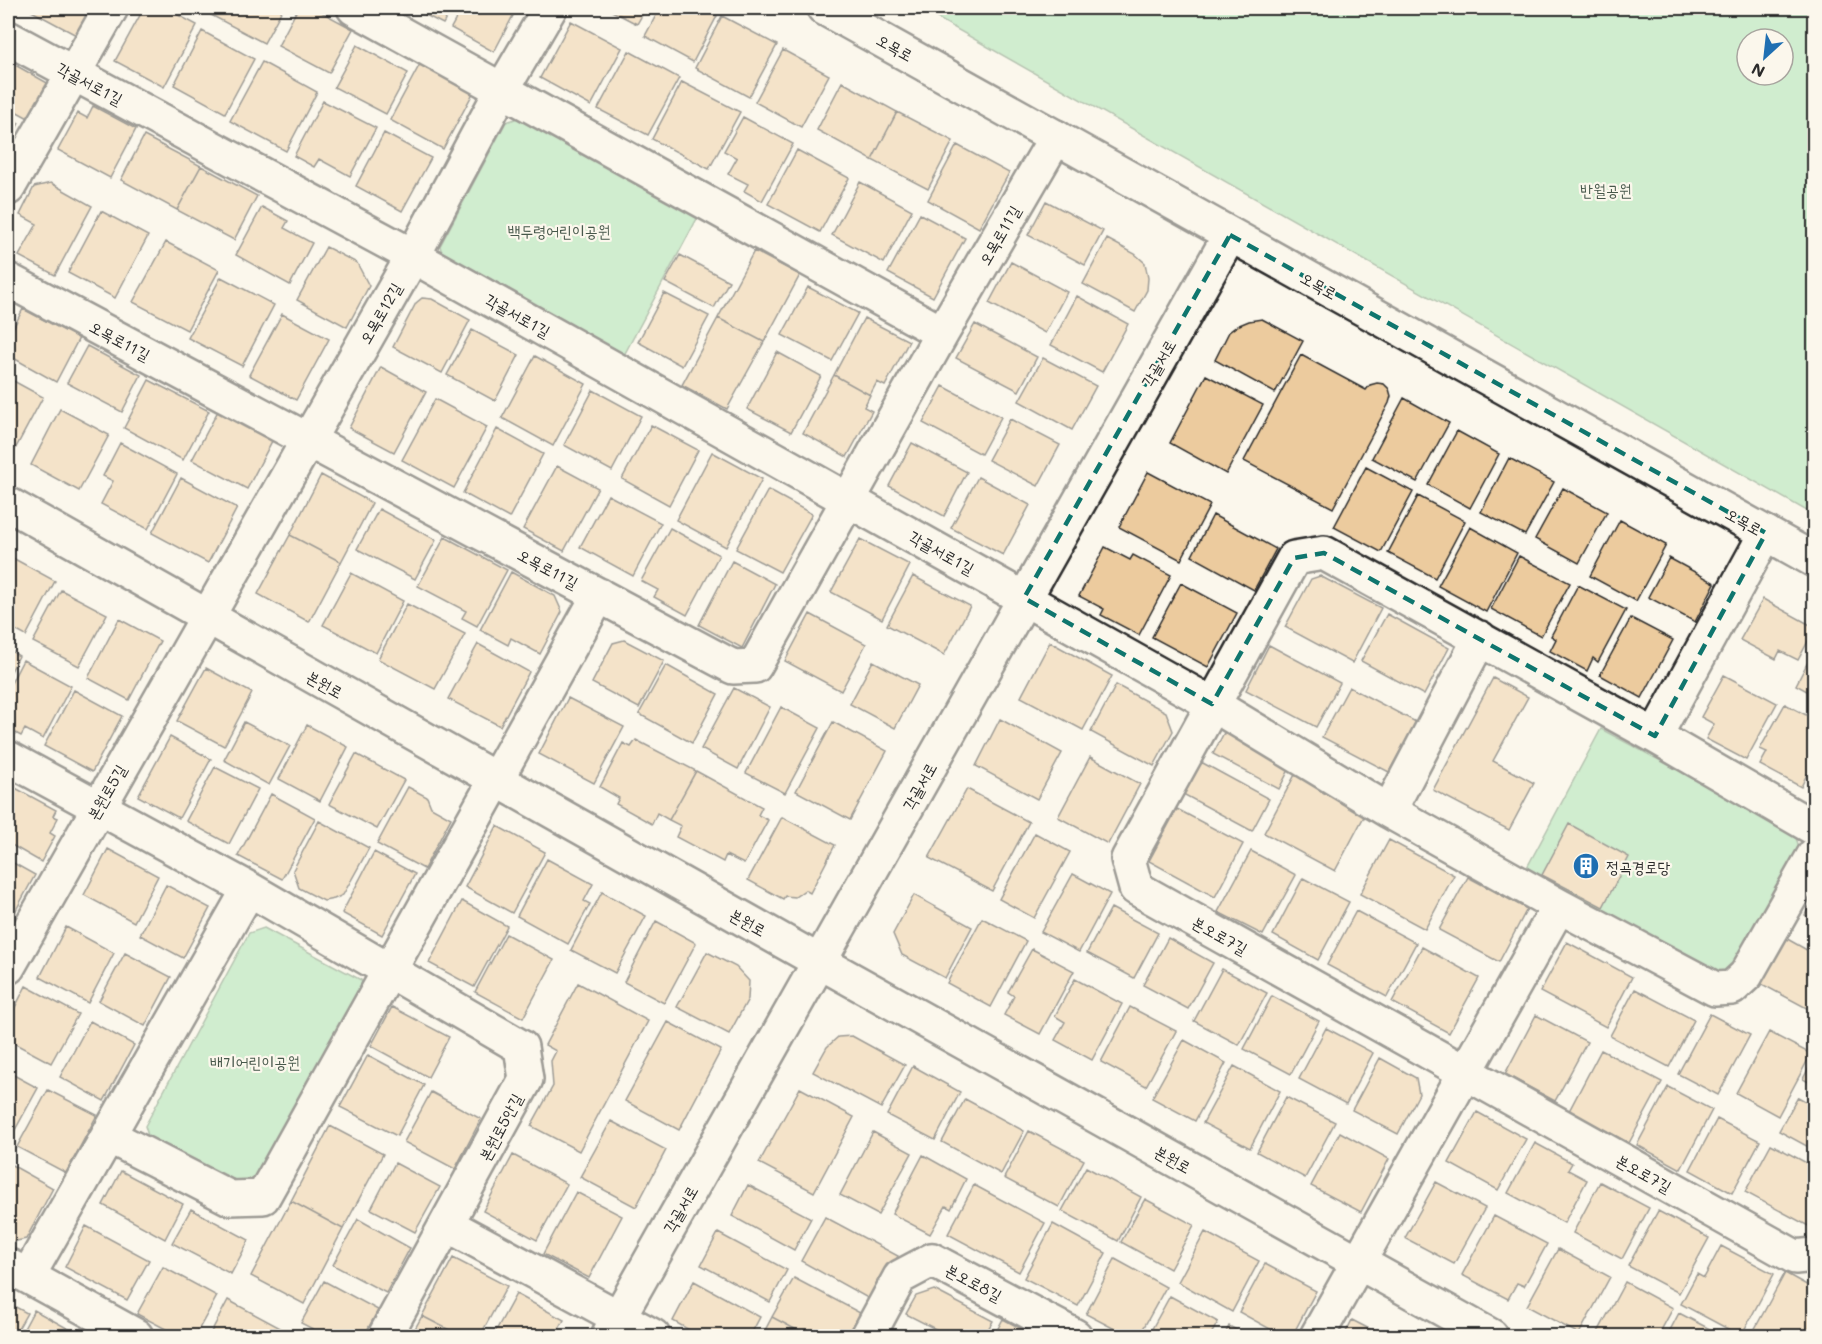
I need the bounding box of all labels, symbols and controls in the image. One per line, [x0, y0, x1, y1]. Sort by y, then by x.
north arrow [1735, 27, 1795, 87]
street label: 오목로 [873, 28, 917, 66]
street label: 각골서로1길 [53, 57, 127, 109]
text: N [1748, 59, 1768, 83]
park label: 반월공원 [1580, 179, 1632, 200]
street label: 오목로11길 [973, 201, 1025, 269]
park label: 백두령어린이공원 [508, 220, 611, 241]
street label: 오목로 [1297, 266, 1341, 304]
street label: 오목로12길 [354, 278, 406, 348]
street label: 각골서로1길 [482, 288, 554, 342]
street label: 오목로11길 [86, 315, 154, 365]
street label: 각골서로 [1136, 335, 1180, 391]
street label: 오목로 [1722, 502, 1766, 540]
street label: 각골서로1길 [906, 525, 978, 579]
street label: 오목로11길 [514, 543, 582, 593]
street label: 본원로 [303, 665, 347, 703]
street label: 각골서로 [897, 758, 941, 814]
street label: 본원로5길 [82, 760, 130, 824]
building icon: 정곡경로당 [1571, 851, 1601, 881]
place label: 정곡경로당 [1606, 856, 1671, 877]
street label: 본원로 [726, 903, 770, 941]
street label: 본오로7길 [1188, 911, 1252, 959]
park label: 배기어린이공원 [210, 1051, 300, 1072]
street label: 본원로5안길 [473, 1089, 527, 1164]
street label: 본원로 [1151, 1140, 1195, 1178]
street label: 본오로7길 [1612, 1149, 1676, 1197]
street label: 각골서로 [658, 1181, 702, 1237]
street label: 본오로8길 [942, 1258, 1006, 1306]

